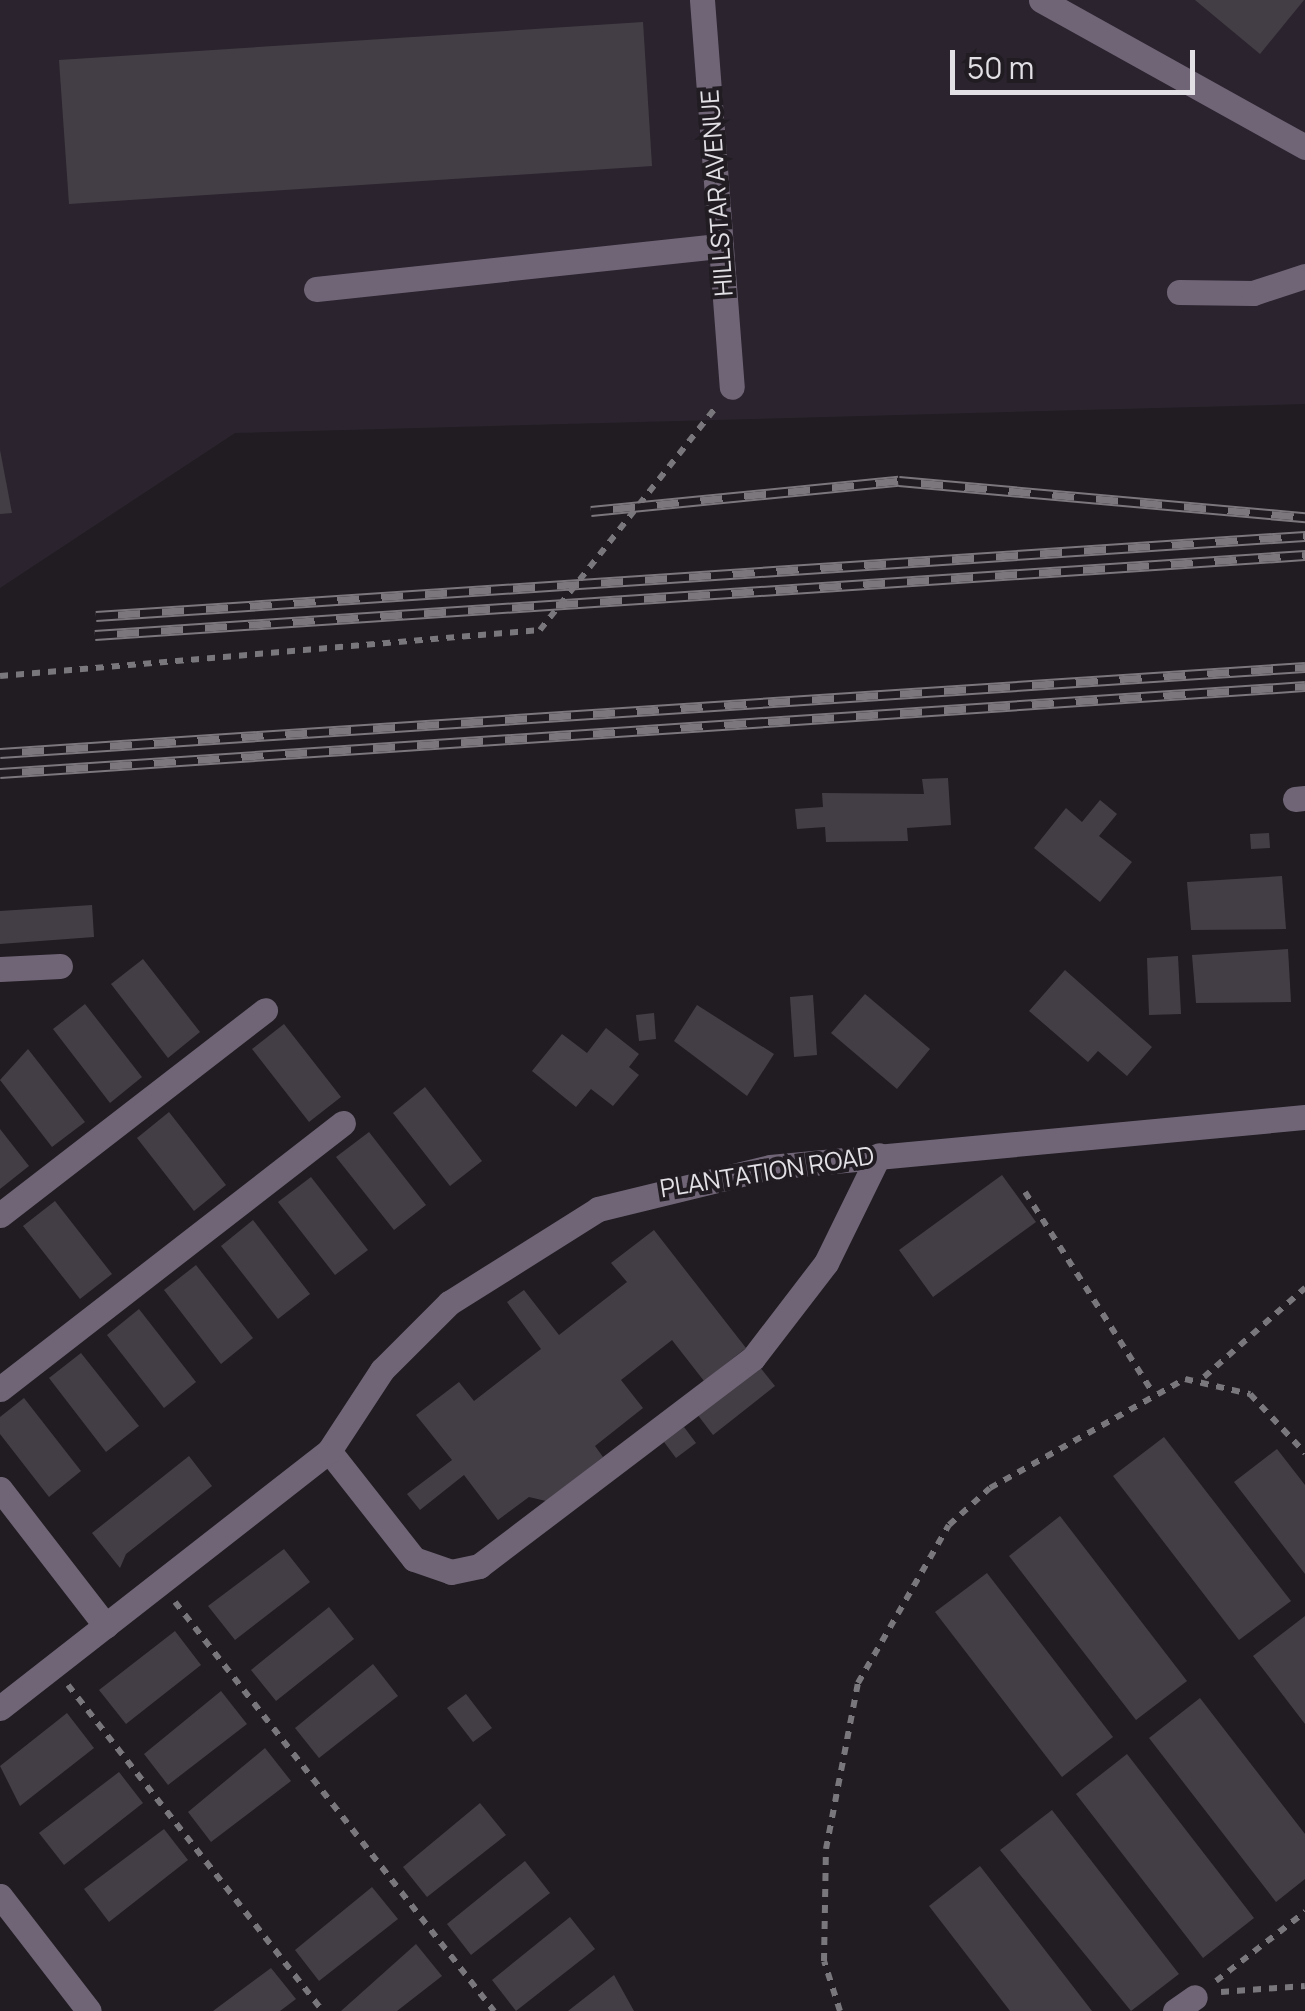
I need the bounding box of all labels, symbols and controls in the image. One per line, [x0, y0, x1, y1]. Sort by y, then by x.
scale bar [955, 30, 1200, 92]
text: 50 m [967, 47, 1034, 88]
street label: HILLSTAR AVENUE [695, 89, 739, 297]
street label: PLANTATION ROAD [658, 1140, 876, 1204]

